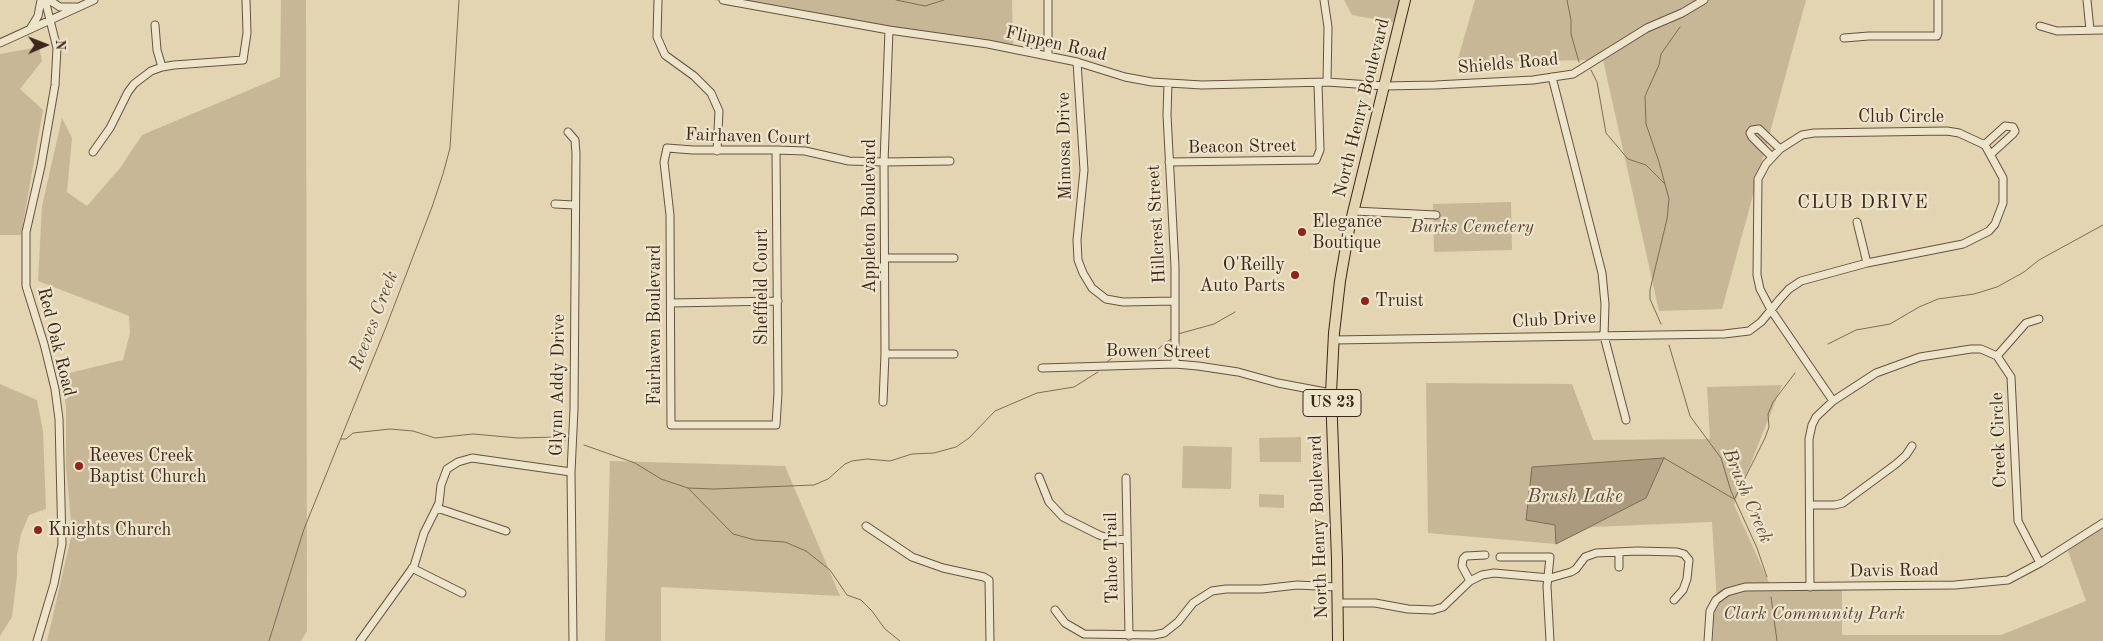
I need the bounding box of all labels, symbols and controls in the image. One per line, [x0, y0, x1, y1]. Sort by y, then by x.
street label: North Henry Boulevard [1329, 16, 1395, 200]
north arrow [20, 20, 70, 70]
street label: Flippen Road [1003, 22, 1109, 66]
text: N [53, 39, 67, 50]
street label: Shields Road [1457, 49, 1559, 79]
street label: Mimosa Drive [1053, 92, 1077, 200]
street label: Club Circle [1858, 106, 1944, 128]
street label: Fairhaven Court [685, 124, 811, 150]
street label: Beacon Street [1187, 135, 1297, 159]
street label: Appleton Boulevard [859, 139, 881, 293]
street label: Hillcrest Street [1143, 164, 1171, 284]
district label: CLUB DRIVE [1796, 192, 1930, 214]
place label: Elegance Boutique [1312, 211, 1382, 253]
park label: Burks Cemetery [1410, 216, 1534, 238]
marker: Elegance Boutique [1296, 226, 1308, 238]
street label: Sheffield Court [751, 229, 773, 345]
street label: Fairhaven Boulevard [644, 245, 666, 405]
place label: O'Reilly Auto Parts [1200, 254, 1285, 296]
water label: Reeves Creek [345, 268, 403, 374]
marker: O'Reilly Auto Parts [1289, 269, 1301, 281]
street label: Red Oak Road [32, 285, 80, 399]
place label: Truist [1375, 290, 1424, 312]
marker: Truist [1359, 295, 1371, 307]
street label: Club Drive [1511, 307, 1597, 333]
street label: Glynn Addy Drive [546, 314, 570, 456]
street label: Bowen Street [1105, 340, 1211, 364]
road number: US 23 [1303, 389, 1361, 416]
street label: Creek Circle [1987, 392, 2011, 488]
street label: North Henry Boulevard [1305, 435, 1333, 619]
place label: Reeves Creek Baptist Church [89, 445, 206, 488]
water label: Brush Creek [1717, 445, 1777, 547]
marker: Reeves Creek Baptist Church [73, 460, 85, 472]
water label: Brush Lake [1527, 486, 1623, 508]
street label: Tahoe Trail [1100, 512, 1124, 604]
place label: Knights Church [48, 519, 171, 541]
marker: Knights Church [32, 524, 44, 536]
street label: Davis Road [1849, 559, 1939, 583]
park label: Clark Community Park [1723, 603, 1905, 625]

